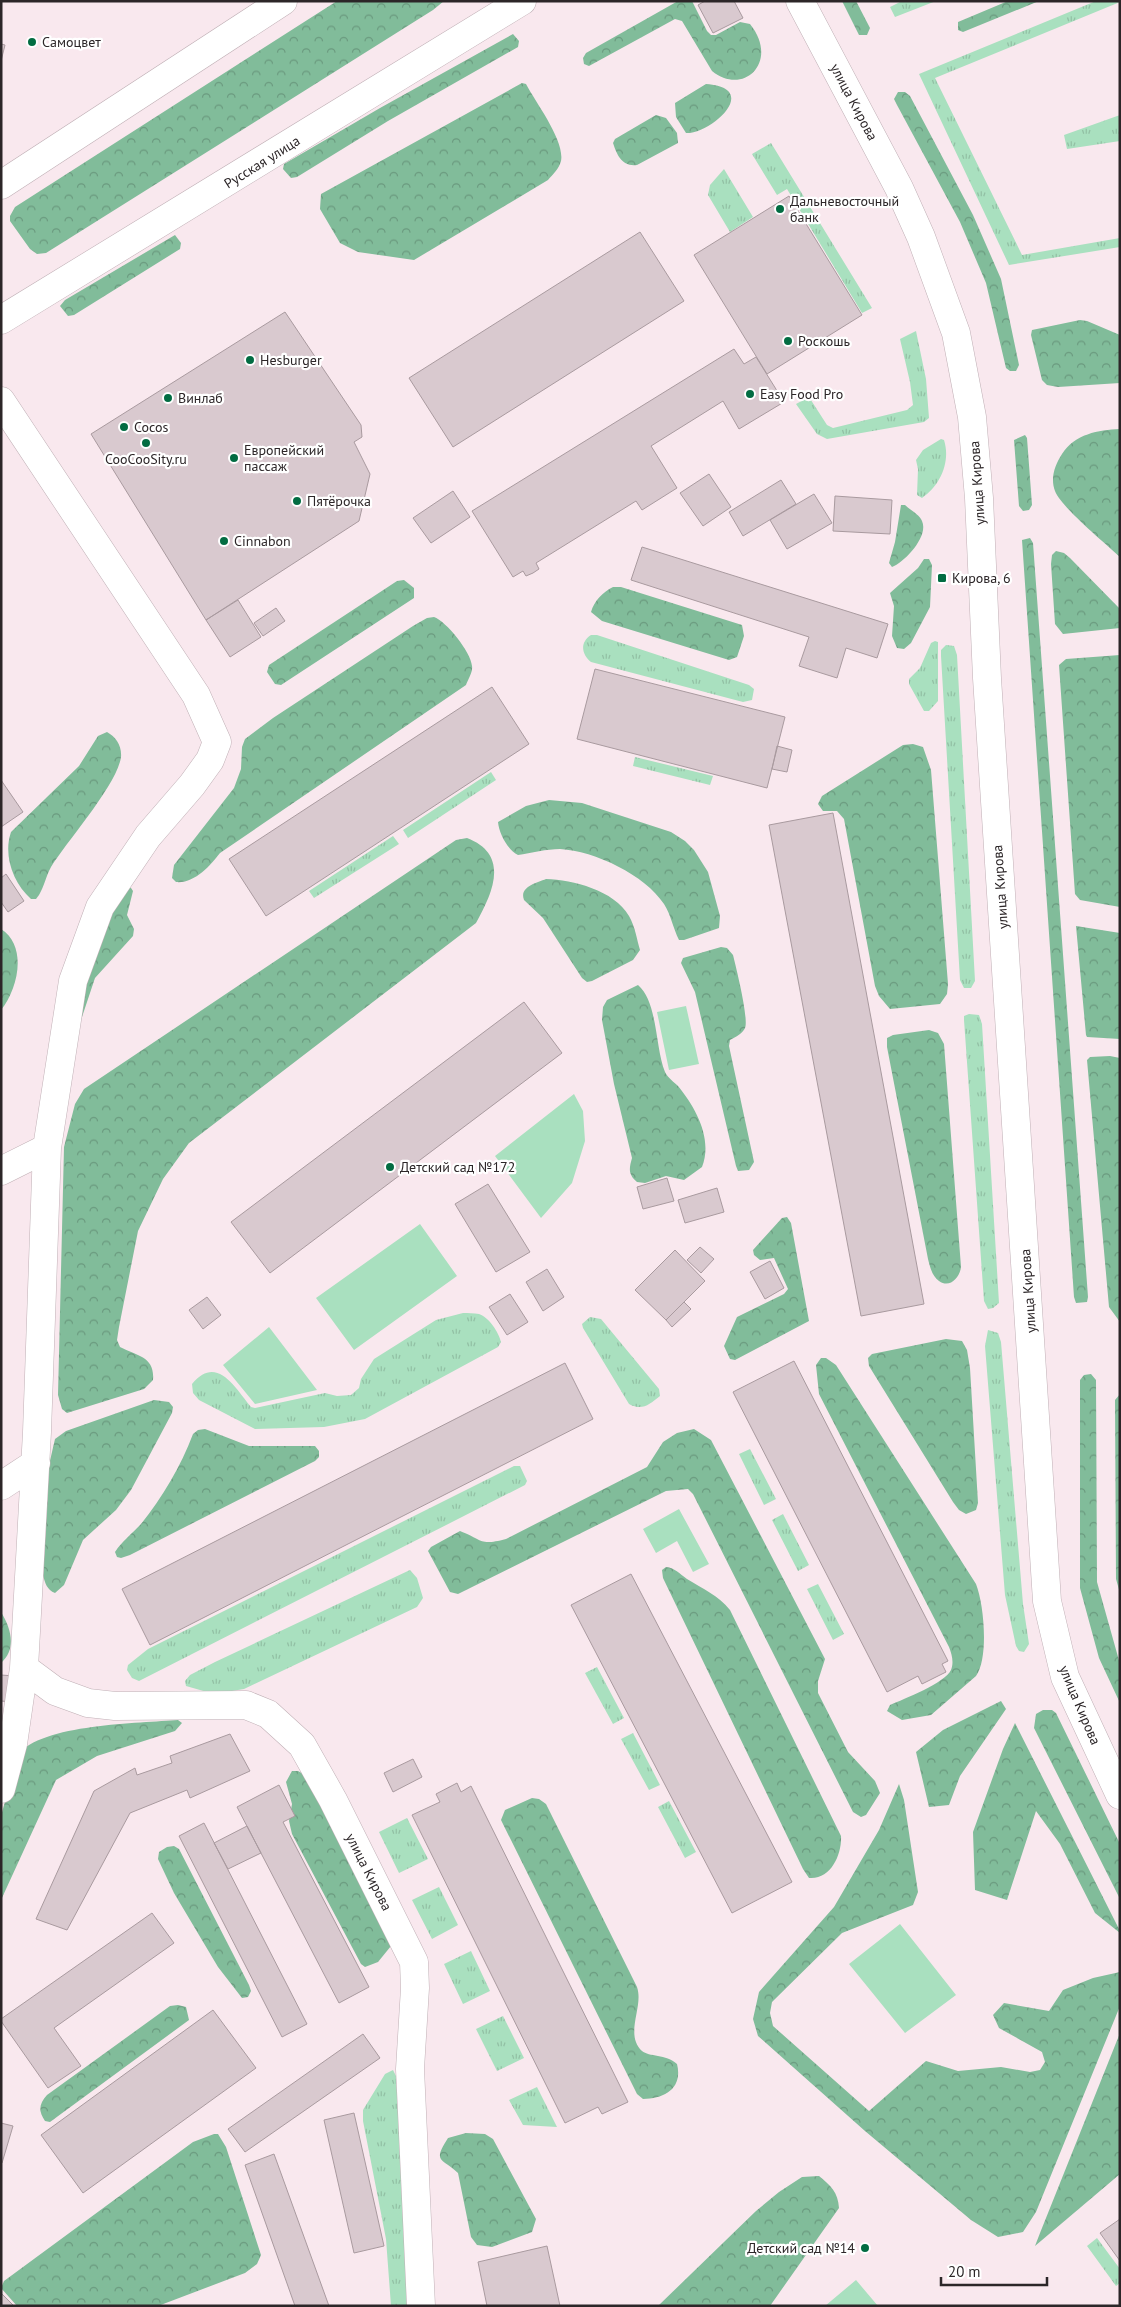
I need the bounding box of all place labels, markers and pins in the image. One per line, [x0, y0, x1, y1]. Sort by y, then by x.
place label: Самоцвет [42, 33, 101, 51]
marker: Самоцвет [26, 36, 38, 48]
place label: Дальневосточный банк [790, 192, 899, 226]
marker: Дальневосточный банк [774, 203, 786, 215]
place label: Роскошь [798, 332, 850, 350]
marker: Роскошь [782, 335, 794, 347]
place label: Hesburger [260, 351, 322, 369]
marker: Hesburger [244, 354, 256, 366]
place label: Easy Food Pro [760, 385, 843, 403]
marker: Easy Food Pro [744, 388, 756, 400]
place label: Винлаб [178, 389, 223, 407]
marker: Винлаб [162, 392, 174, 404]
place label: Cocos [134, 418, 169, 436]
marker: Cocos [118, 421, 130, 433]
marker: CooCooSity.ru [140, 437, 152, 449]
place label: Европейский пассаж [244, 441, 324, 475]
place label: CooCooSity.ru [105, 450, 187, 468]
marker: Европейский пассаж [228, 452, 240, 464]
place label: Пятёрочка [307, 492, 371, 510]
marker: Пятёрочка [291, 495, 303, 507]
place label: Cinnabon [234, 532, 291, 550]
marker: Cinnabon [218, 535, 230, 547]
place label: Кирова, 6 [952, 569, 1011, 587]
marker: Кирова, 6 [936, 572, 948, 584]
place label: Детский сад №172 [400, 1158, 515, 1176]
marker: Детский сад №172 [384, 1161, 396, 1173]
place label: Детский сад №14 [747, 2239, 855, 2257]
marker: Детский сад №14 [859, 2242, 871, 2254]

